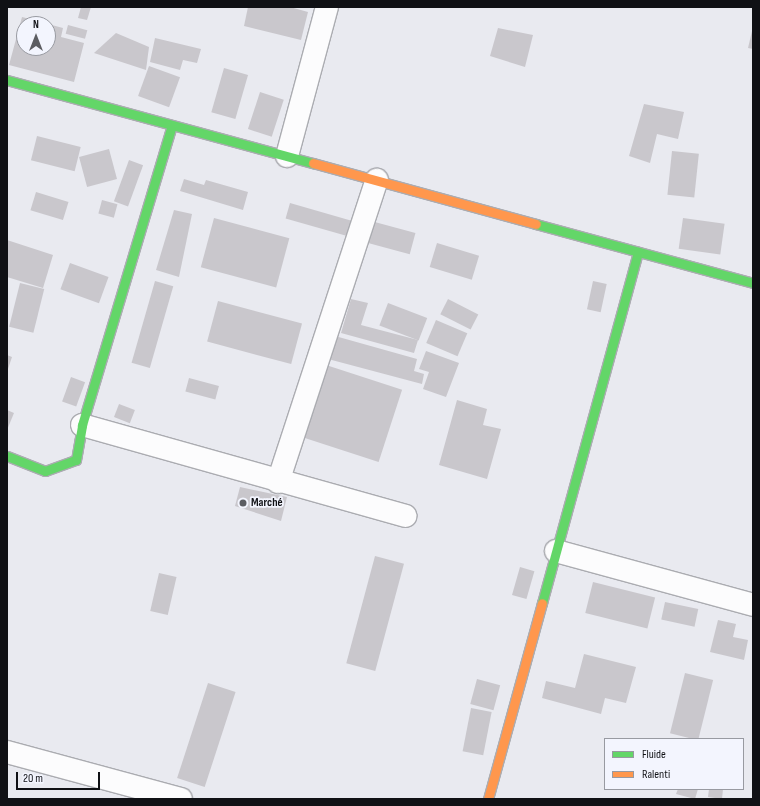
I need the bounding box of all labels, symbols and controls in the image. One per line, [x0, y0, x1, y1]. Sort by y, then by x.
north arrow [16, 16, 56, 56]
text: N [33, 18, 39, 31]
place label: Marché [251, 496, 283, 510]
marker: Marché [238, 498, 248, 508]
legend [604, 738, 744, 790]
text: Fluide [642, 747, 666, 762]
scale bar [18, 764, 102, 790]
text: Ralenti [642, 767, 670, 782]
text: 20 m [23, 771, 43, 786]

